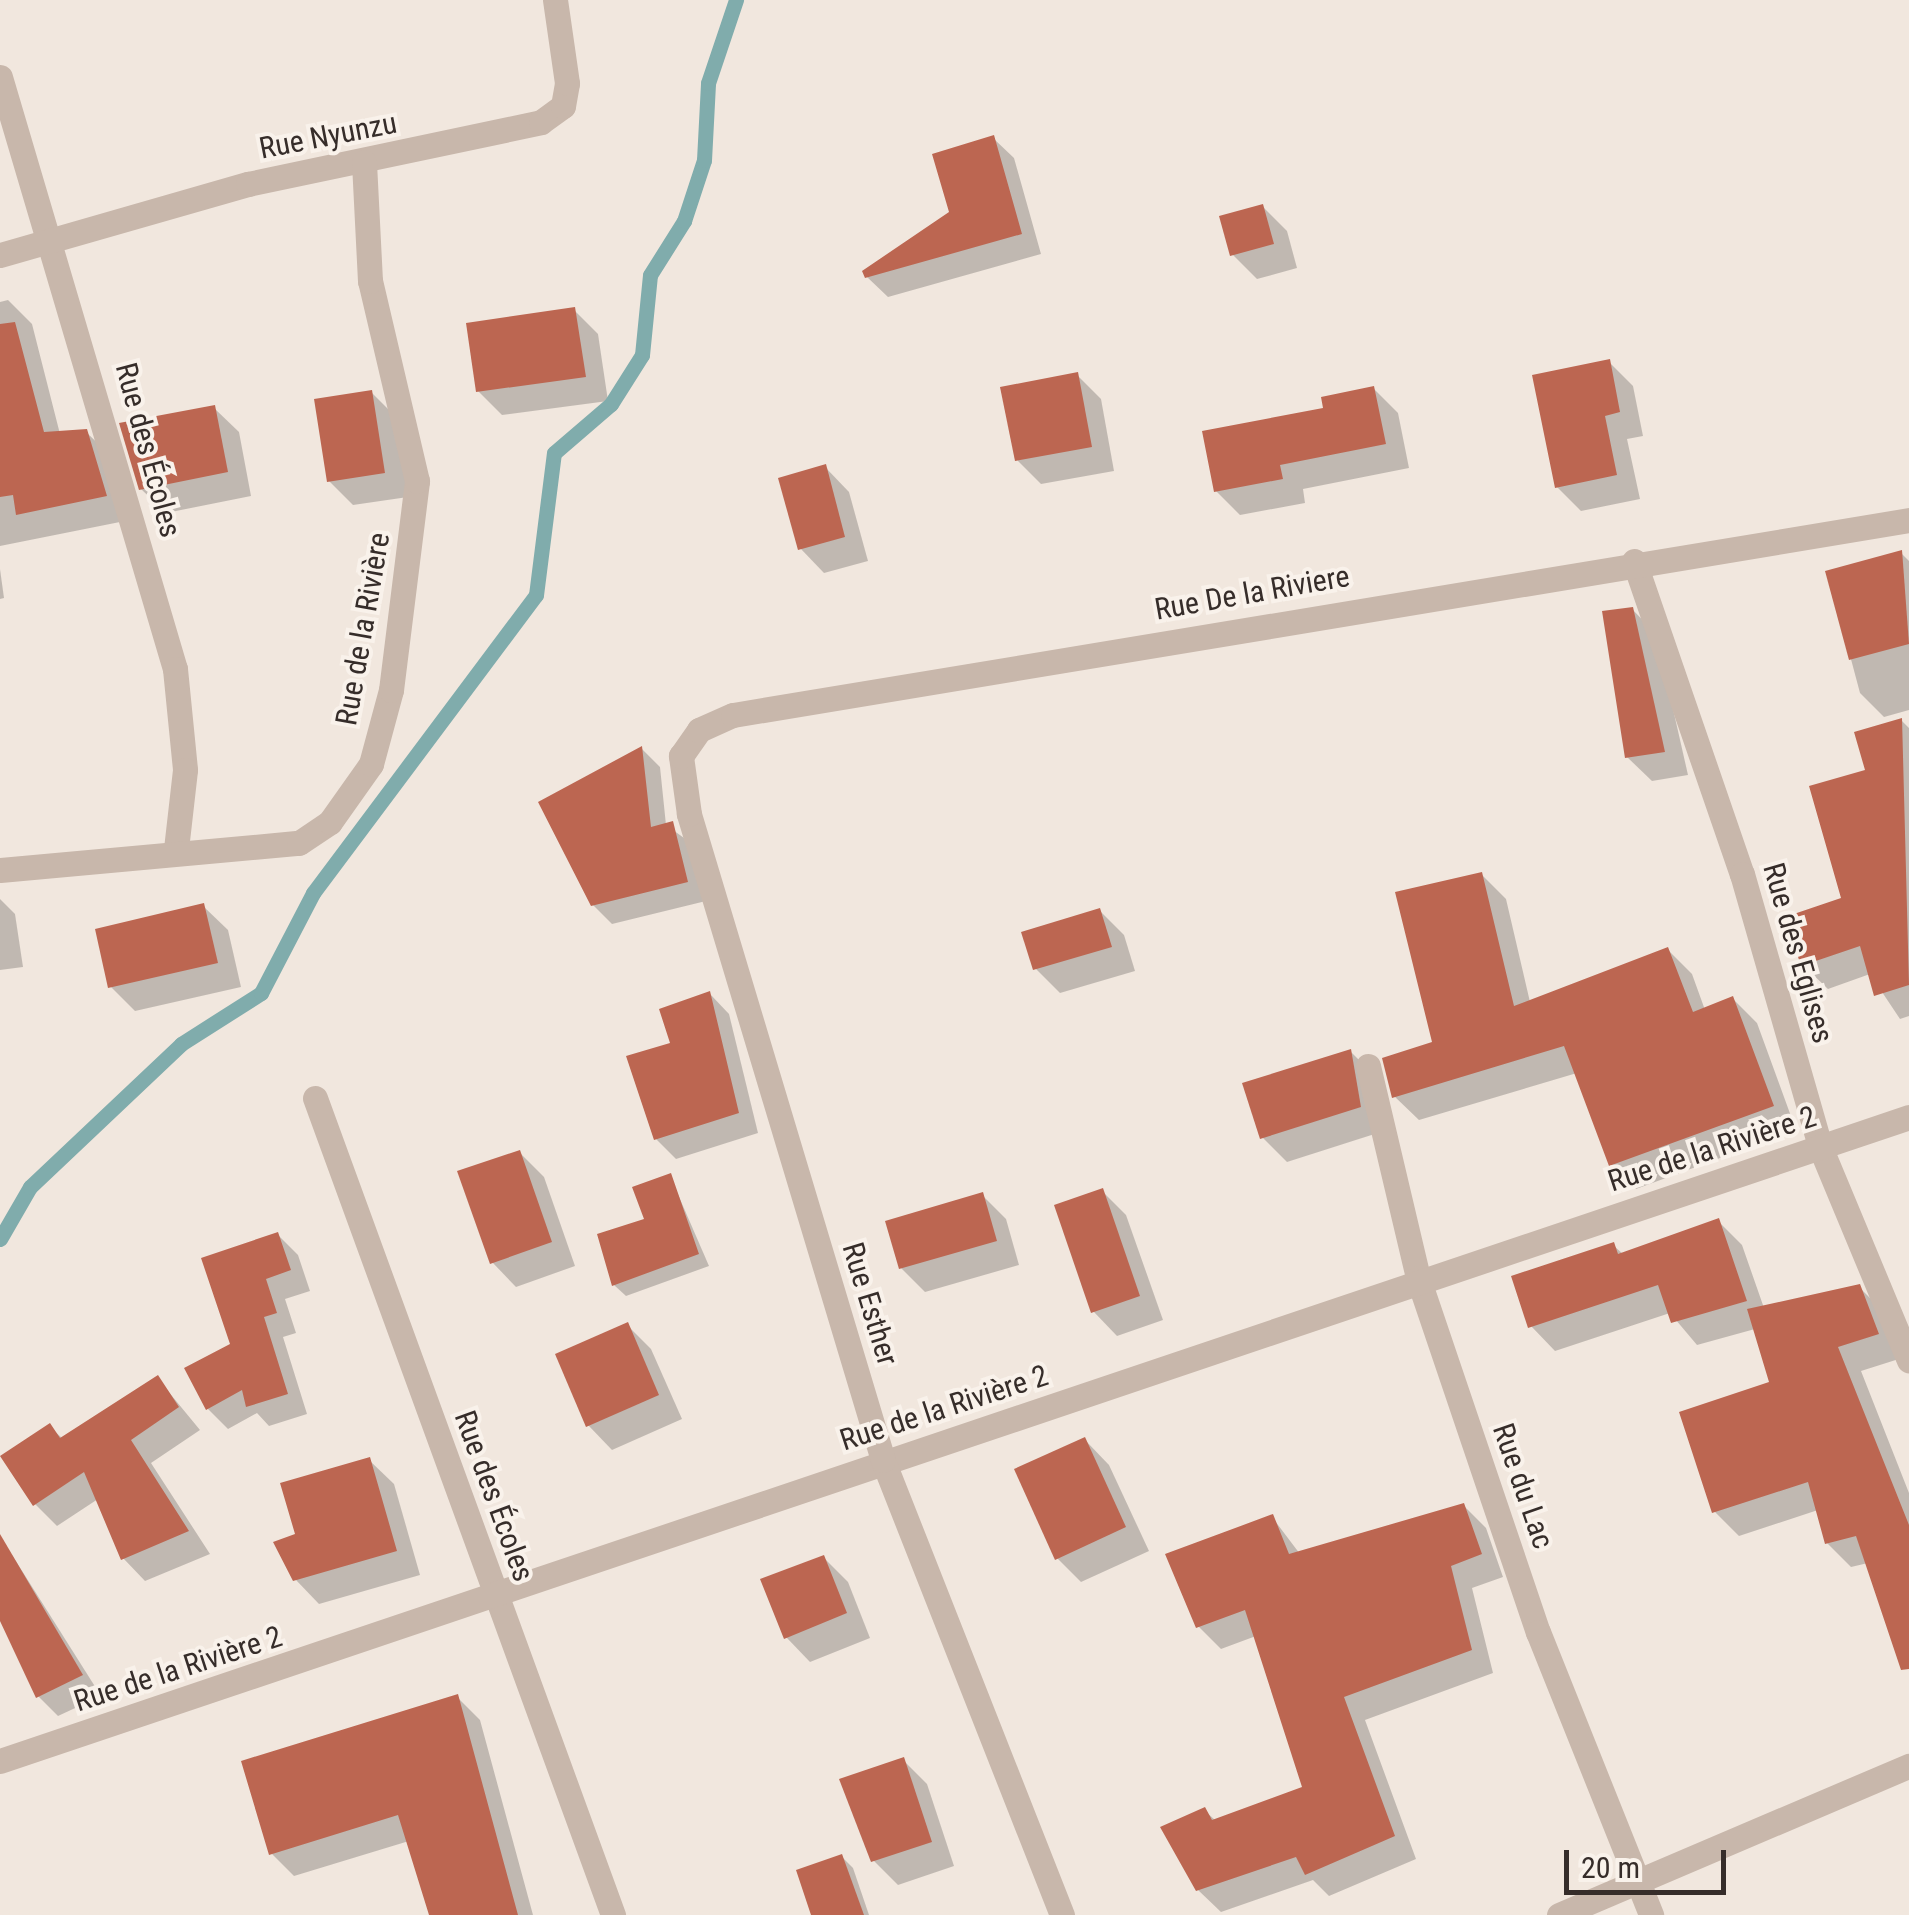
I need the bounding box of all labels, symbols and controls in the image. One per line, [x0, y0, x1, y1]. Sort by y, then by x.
street label: Rue Nyunzu [256, 105, 400, 167]
street label: Rue des Écoles [107, 359, 189, 541]
street label: Rue de la Rivière [328, 530, 398, 728]
street label: Rue De la Riviere [1152, 558, 1352, 628]
street label: Rue des Eglises [1755, 859, 1841, 1047]
street label: Rue de la Rivière 2 [1603, 1098, 1821, 1200]
street label: Rue Esther [834, 1238, 906, 1370]
street label: Rue de la Rivière 2 [835, 1357, 1053, 1459]
street label: Rue des Écoles [446, 1406, 542, 1586]
street label: Rue du Lac [1485, 1419, 1561, 1553]
street label: Rue de la Rivière 2 [69, 1618, 287, 1720]
scale bar [1569, 1830, 1732, 1892]
text: 20 m [1581, 1850, 1640, 1885]

